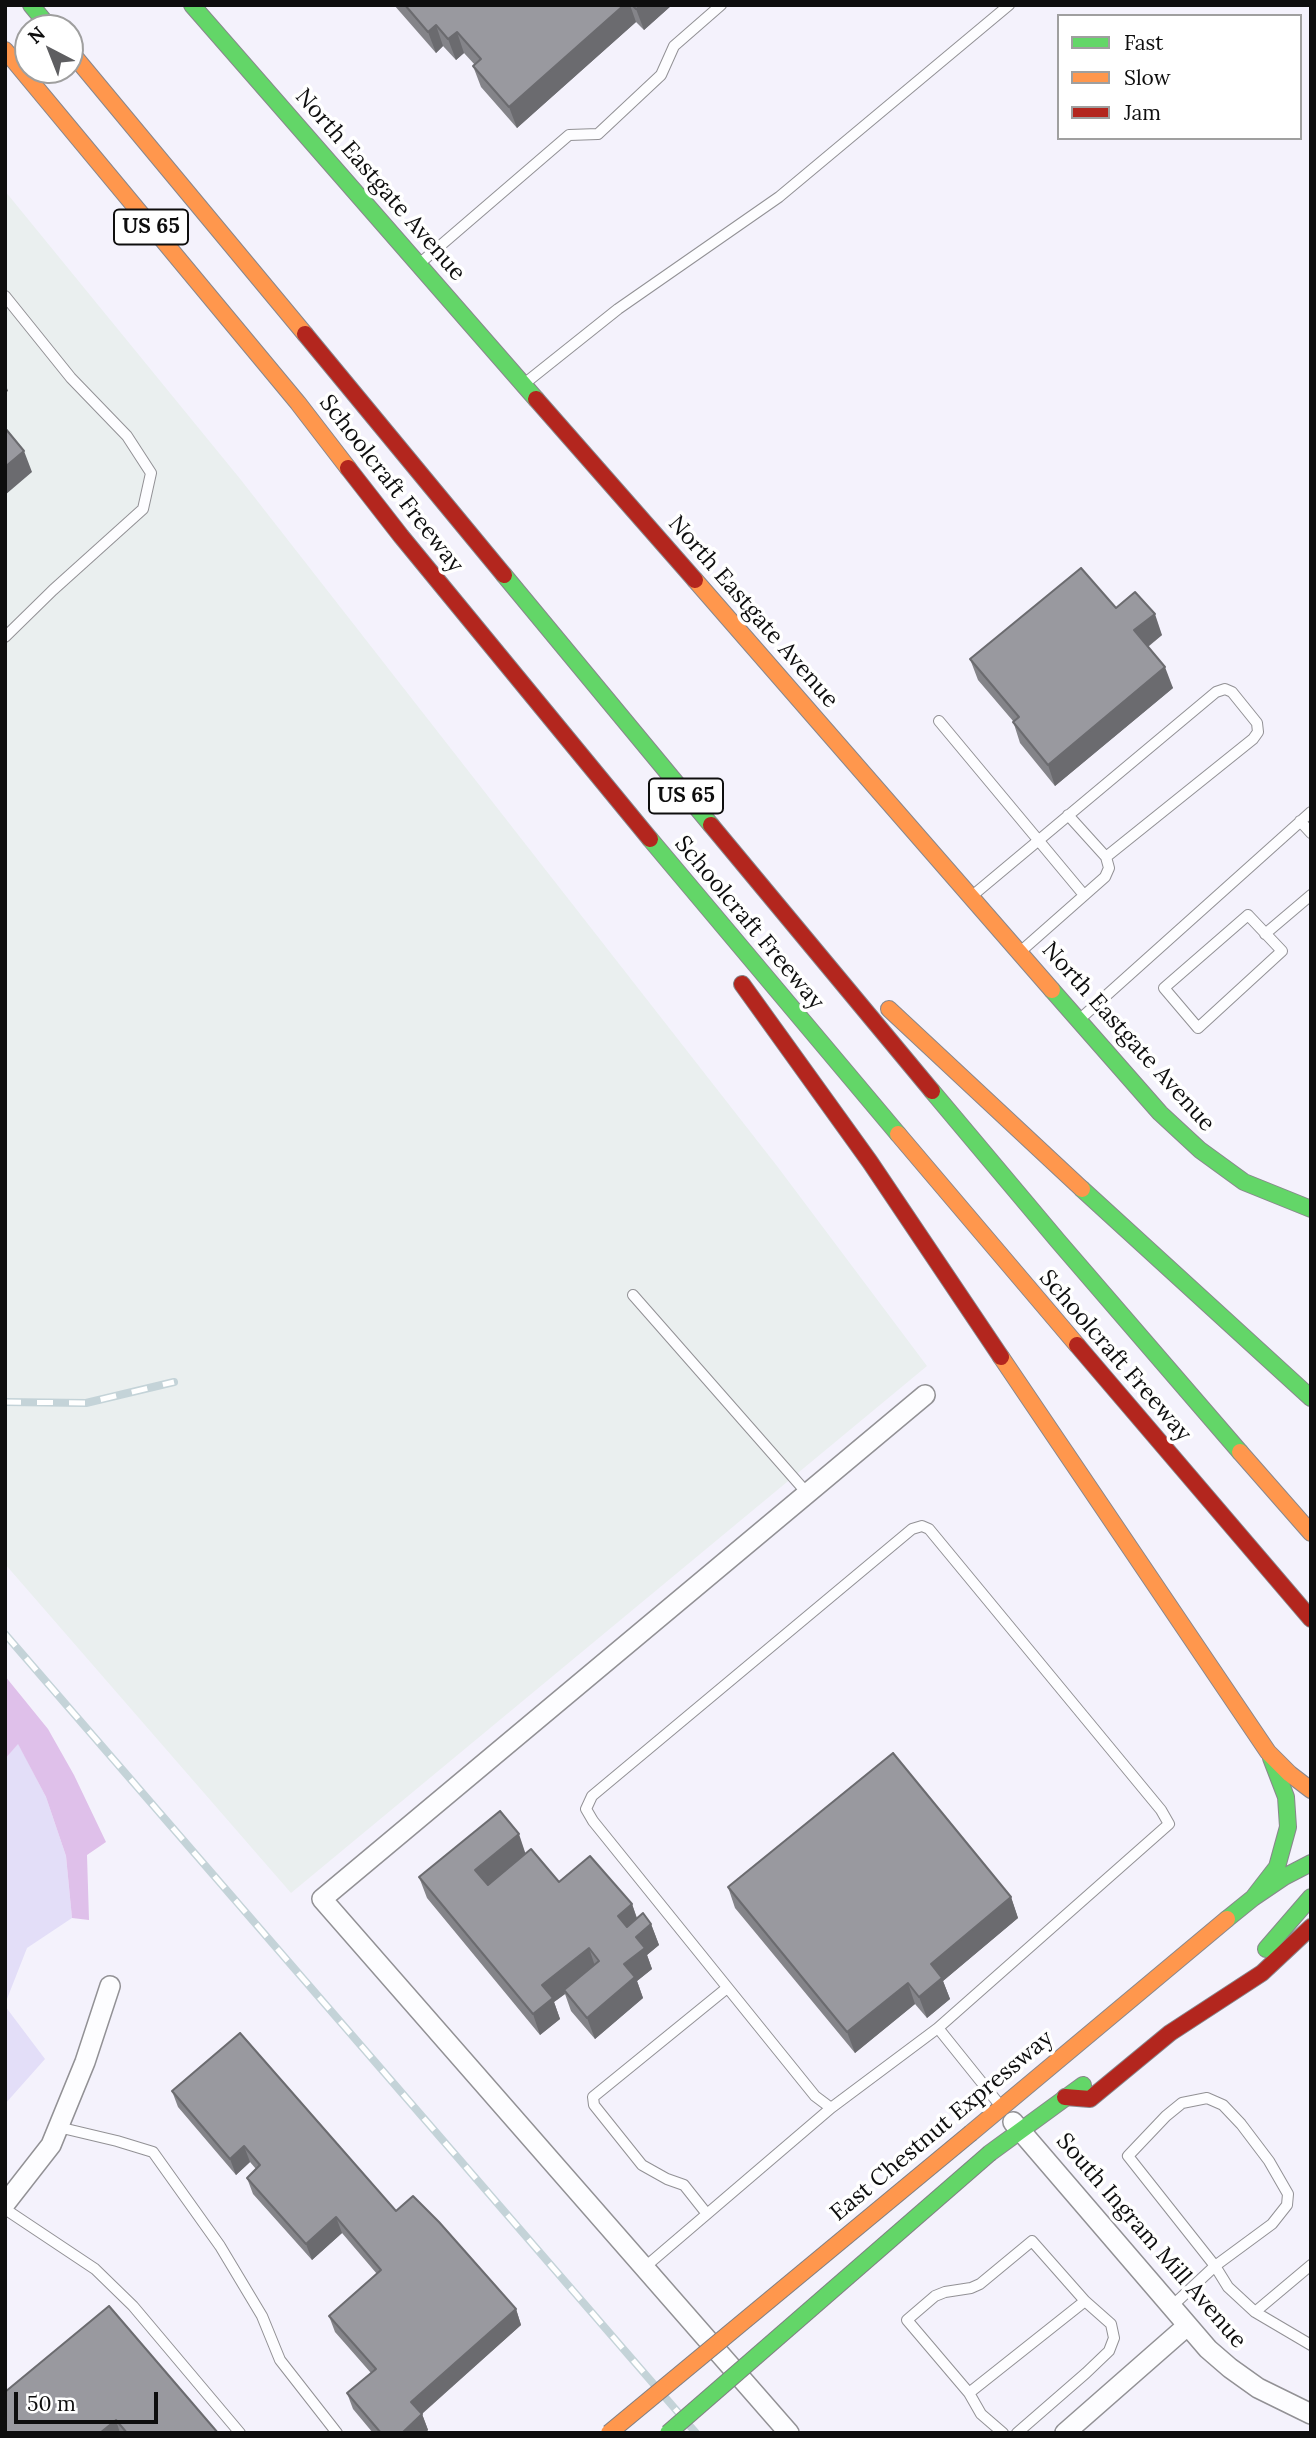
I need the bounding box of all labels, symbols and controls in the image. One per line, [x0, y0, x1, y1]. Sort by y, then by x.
north arrow [14, 14, 84, 84]
legend [1057, 14, 1302, 140]
text: N [23, 21, 50, 49]
text: Fast [1124, 29, 1163, 56]
text: Slow [1124, 64, 1171, 91]
street label: North Eastgate Avenue [289, 83, 471, 287]
text: Jam [1124, 99, 1161, 126]
road number: US 65 [114, 210, 188, 244]
street label: Schoolcraft Freeway [313, 390, 469, 578]
street label: North Eastgate Avenue [662, 510, 844, 714]
road number: US 65 [649, 778, 723, 814]
street label: Schoolcraft Freeway [668, 831, 830, 1015]
street label: North Eastgate Avenue [1036, 937, 1220, 1137]
street label: Schoolcraft Freeway [1033, 1265, 1197, 1447]
street label: East Chestnut Expressway [825, 2025, 1059, 2227]
street label: South Ingram Mill Avenue [1050, 2128, 1252, 2354]
scale bar [18, 2378, 161, 2422]
text: 50 m [27, 2390, 76, 2417]

